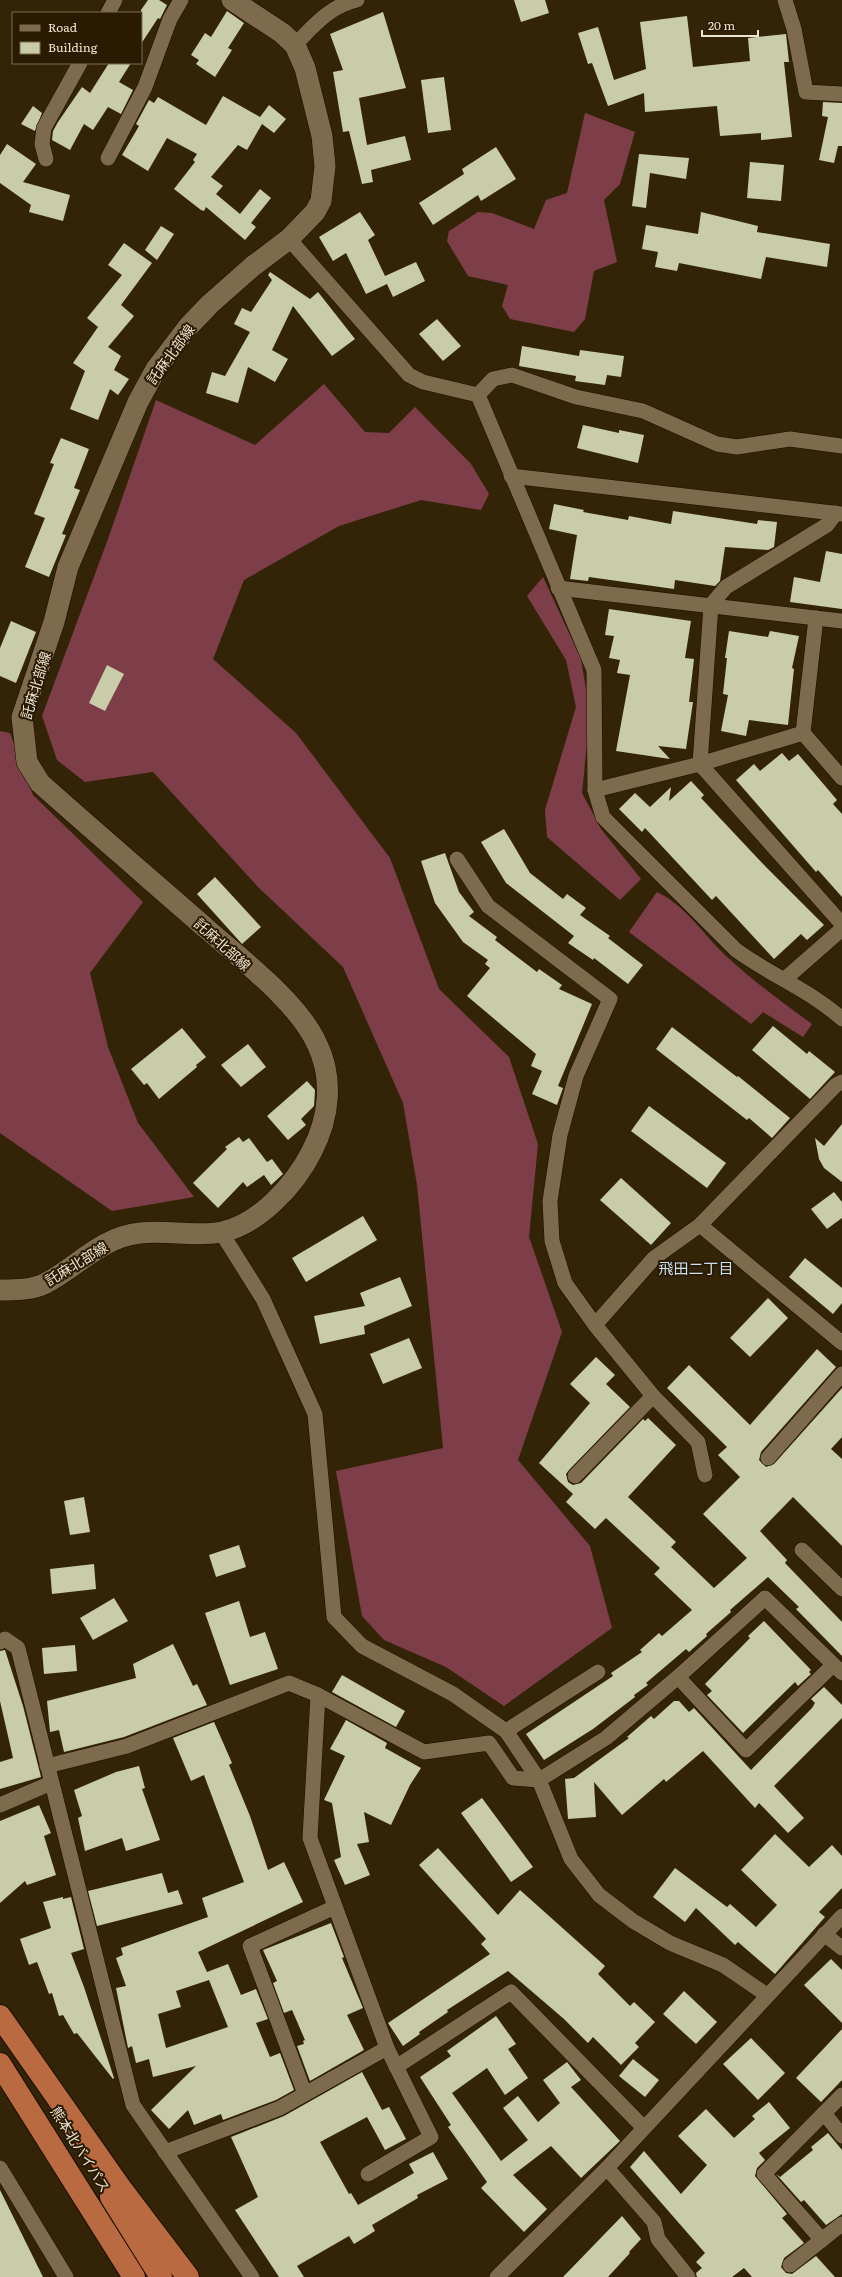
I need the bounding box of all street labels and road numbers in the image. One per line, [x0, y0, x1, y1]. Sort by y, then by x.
street label: 託麻北部線 [141, 320, 199, 388]
street label: 託麻北部線 [15, 649, 55, 721]
street label: 託麻北部線 [190, 913, 256, 975]
street label: 託麻北部線 [41, 1236, 111, 1290]
street label: 熊本北バイパス [47, 2102, 115, 2196]

